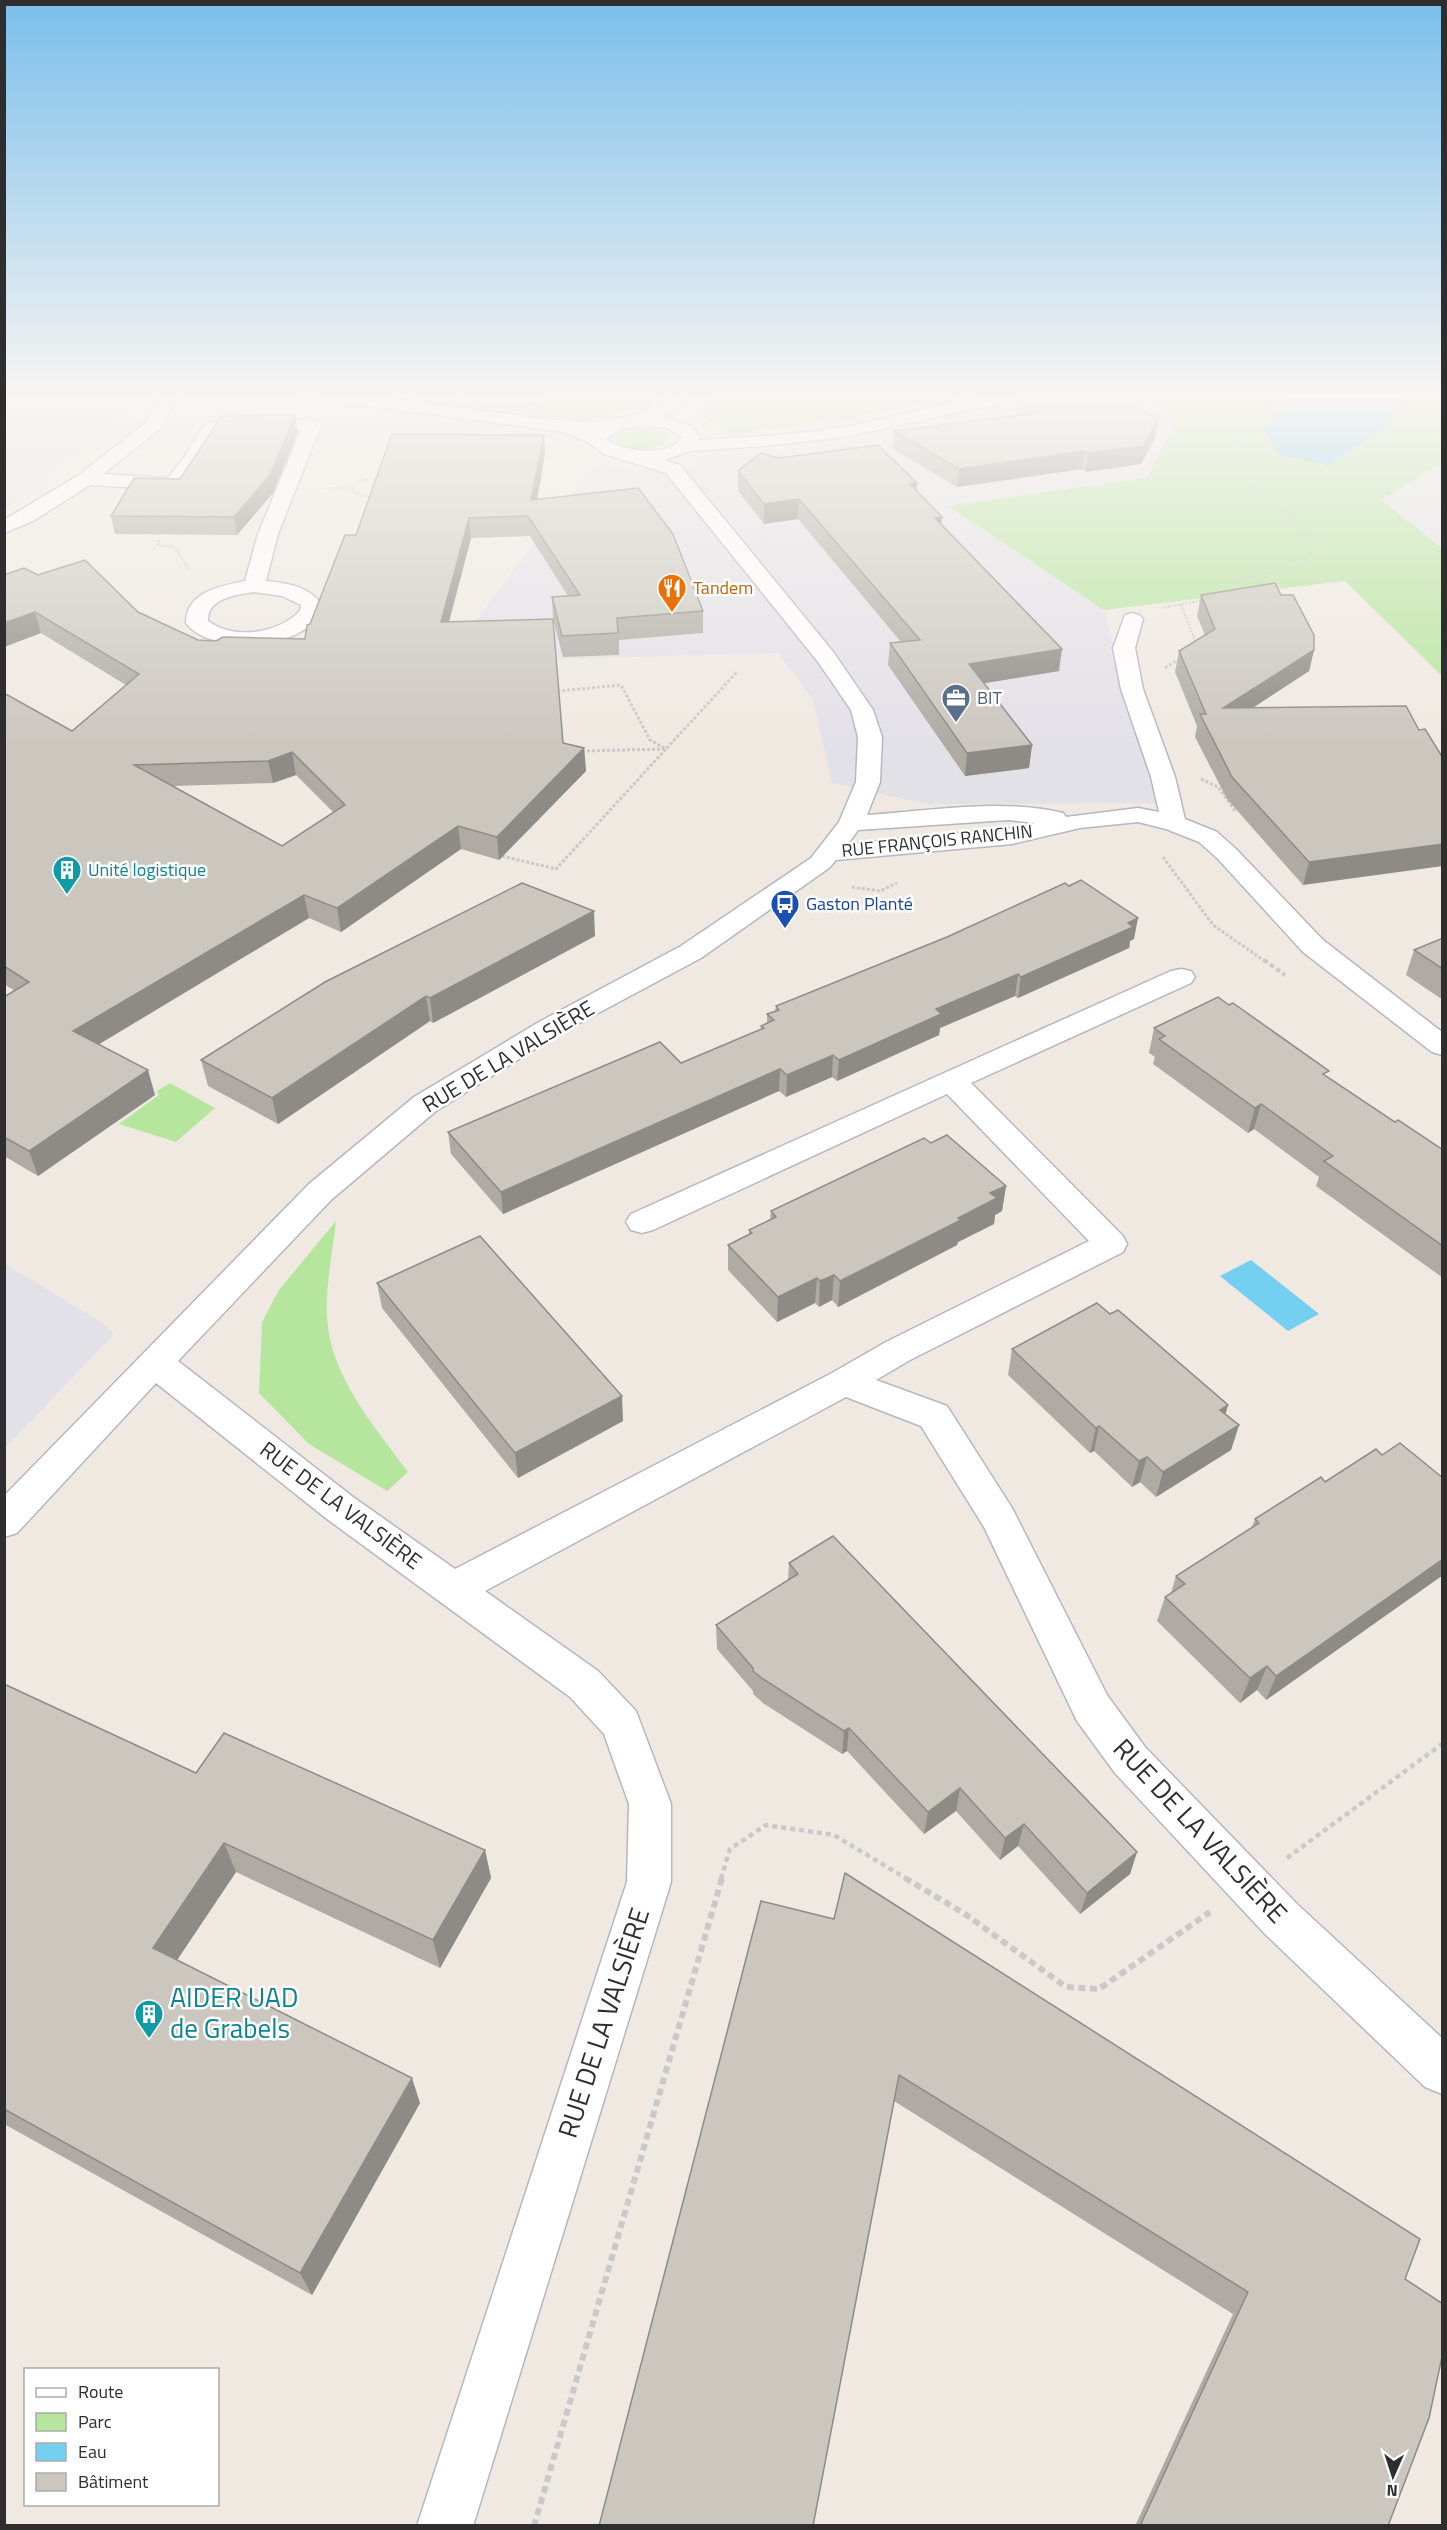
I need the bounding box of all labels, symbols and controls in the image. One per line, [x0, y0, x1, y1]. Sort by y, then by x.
restaurant icon: Tandem [656, 572, 688, 614]
place label: Tandem [693, 574, 753, 601]
office icon: BIT [940, 682, 972, 724]
place label: BIT [977, 684, 1003, 711]
street label: RUE FRANÇOIS RANCHIN [840, 817, 1034, 864]
building icon: Unité logistique [51, 854, 83, 896]
place label: Unité logistique [88, 856, 206, 883]
bus stop icon: Gaston Planté [769, 888, 801, 930]
place label: Gaston Planté [806, 890, 913, 917]
street label: RUE DE LA VALSIÈRE [415, 991, 601, 1121]
street label: RUE DE LA VALSIÈRE [253, 1433, 429, 1577]
street label: RUE DE LA VALSIÈRE [1104, 1728, 1298, 1932]
street label: RUE DE LA VALSIÈRE [546, 1902, 659, 2143]
place label: AIDER UAD de Grabels [170, 1976, 298, 2048]
building icon: AIDER UAD de Grabels [133, 1998, 165, 2040]
legend [24, 2368, 219, 2506]
text: Route [78, 2378, 123, 2405]
text: Parc [78, 2408, 112, 2435]
text: Eau [78, 2438, 107, 2465]
north arrow [1363, 2446, 1423, 2506]
text: Bâtiment [78, 2468, 149, 2495]
text: N [1386, 2479, 1398, 2503]

